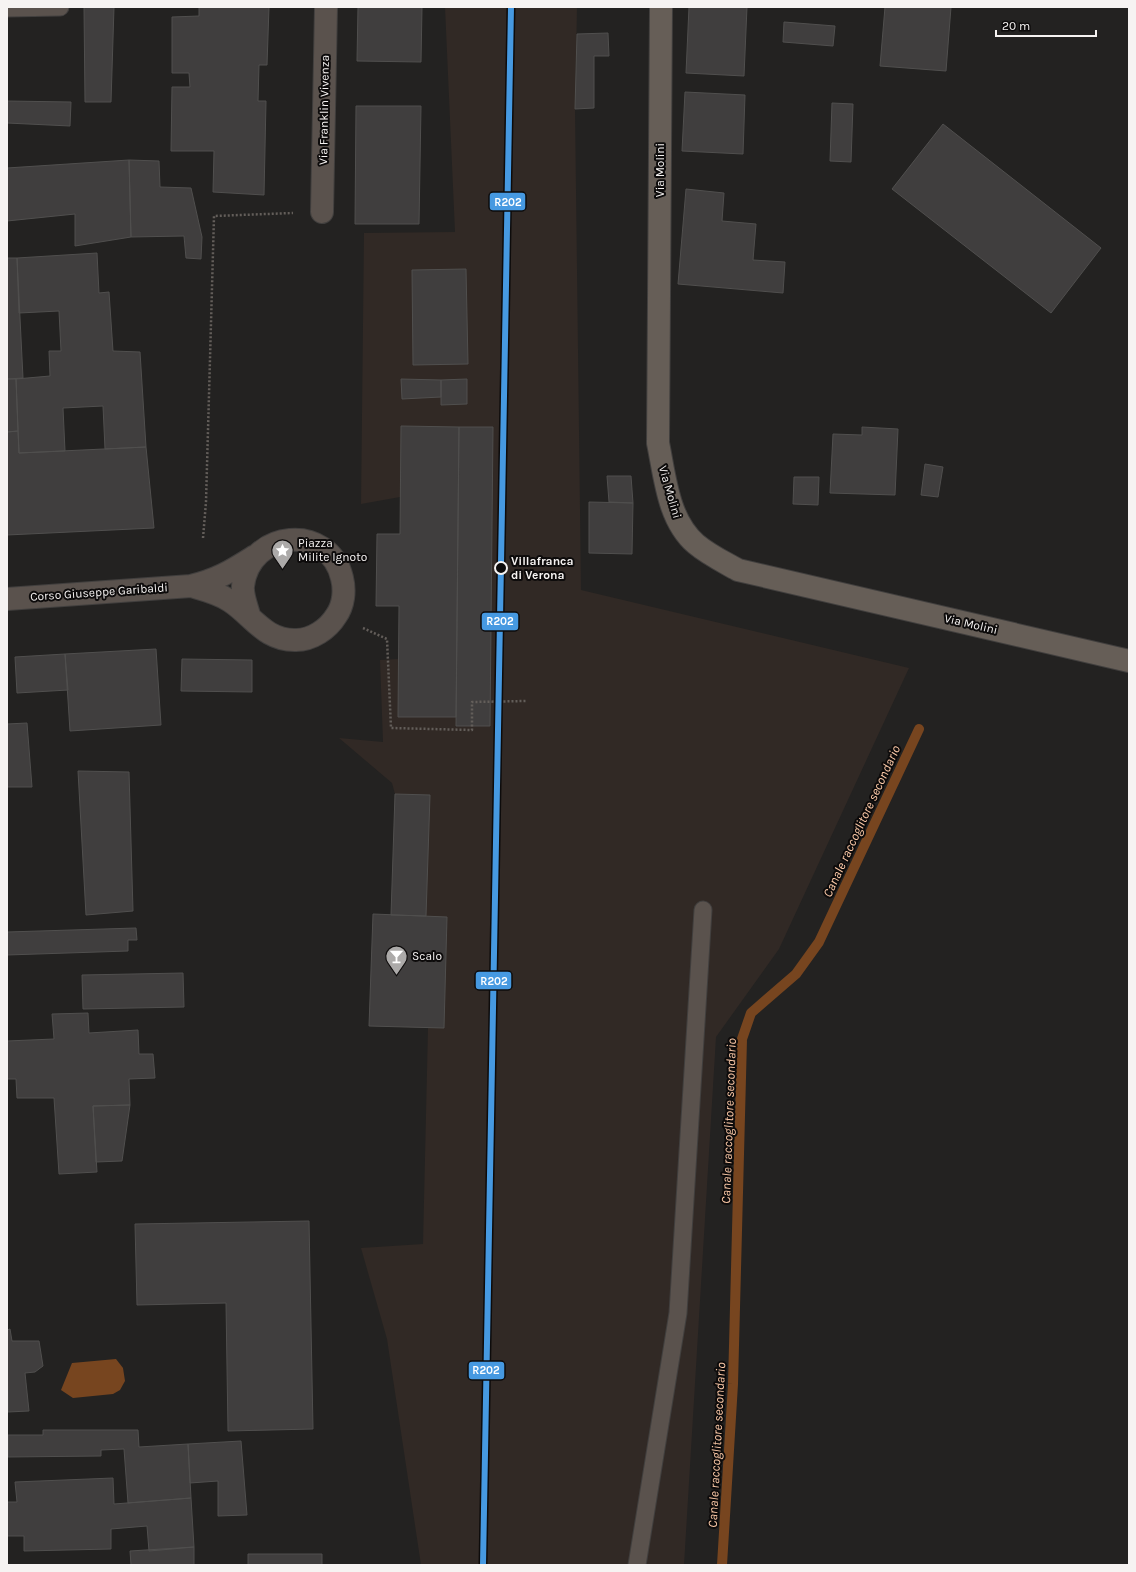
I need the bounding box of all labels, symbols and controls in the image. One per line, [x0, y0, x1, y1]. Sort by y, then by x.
scale bar [996, 12, 1096, 38]
text: 20 m [1002, 19, 1030, 33]
street label: Via Franklin Vivenza [316, 55, 332, 165]
street label: Via Molini [653, 143, 667, 197]
line badge: R202 [489, 192, 526, 211]
text: R202 [494, 196, 522, 209]
street label: Via Molini [656, 464, 684, 520]
place label: Piazza Milite Ignoto [298, 536, 367, 564]
place icon: Piazza Milite Ignoto [270, 537, 296, 570]
place label: Villafranca di Verona [511, 554, 574, 582]
marker: Villafranca di Verona [494, 561, 508, 575]
street label: Corso Giuseppe Garibaldi [30, 580, 168, 604]
street label: Via Molini [943, 611, 999, 637]
line badge: R202 [481, 612, 519, 631]
text: R202 [486, 615, 514, 628]
water label: Canale raccoglitore secondario [820, 742, 904, 899]
bar icon: Scalo [383, 943, 409, 976]
place label: Scalo [412, 949, 442, 963]
line badge: R202 [475, 971, 512, 990]
text: R202 [480, 975, 508, 988]
water label: Canale raccoglitore secondario [718, 1037, 739, 1204]
line badge: R202 [468, 1361, 505, 1380]
water label: Canale raccoglitore secondario [705, 1361, 728, 1528]
text: R202 [472, 1364, 500, 1377]

